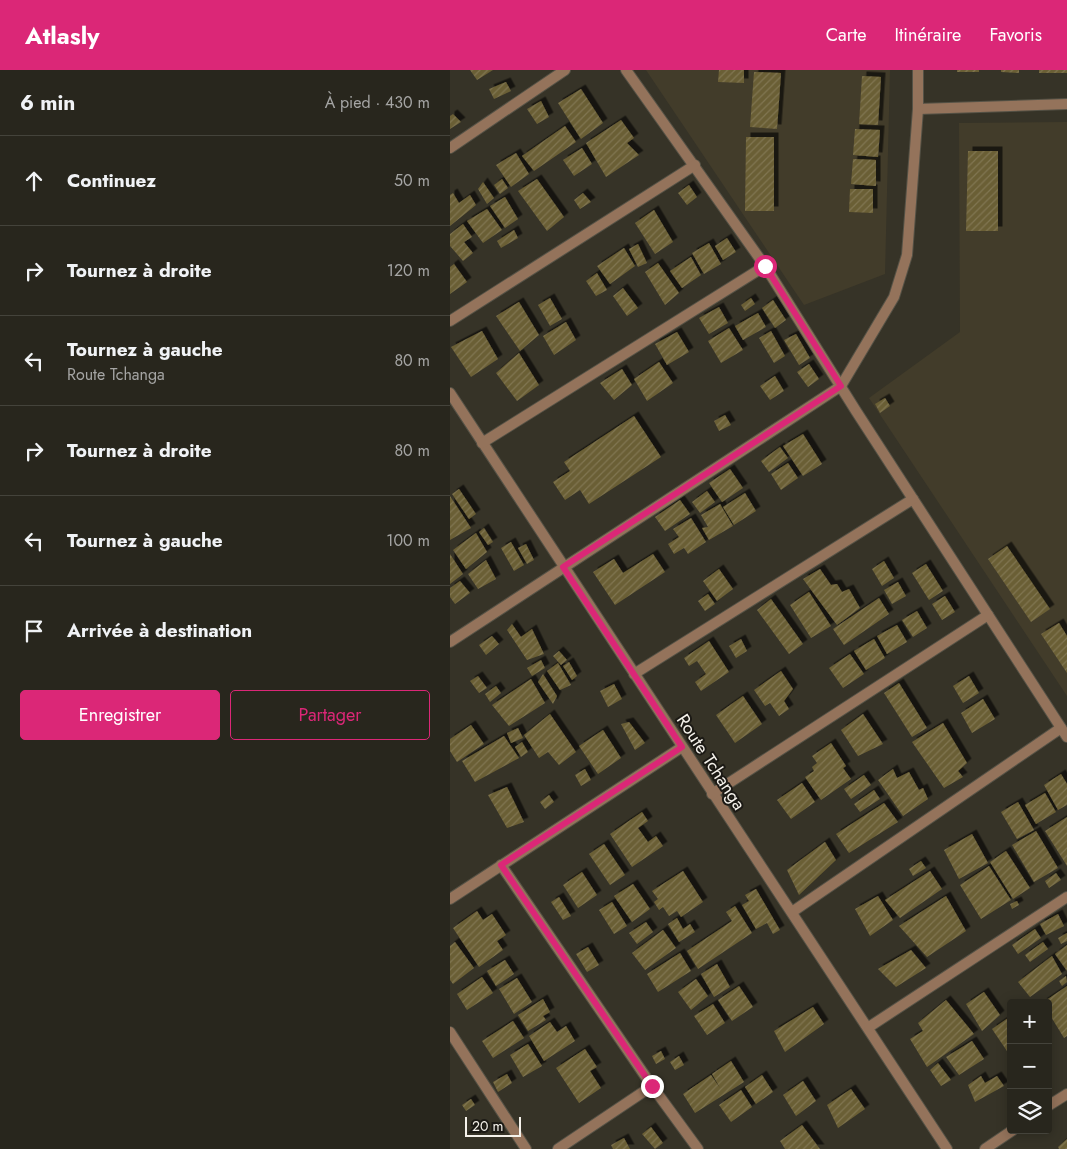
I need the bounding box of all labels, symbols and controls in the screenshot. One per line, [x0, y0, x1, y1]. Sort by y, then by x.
text: Atlasly [25, 18, 100, 53]
text: Carte [826, 22, 867, 48]
text: Itinéraire [895, 22, 961, 48]
text: Favoris [989, 22, 1042, 48]
text: 6 min [20, 88, 75, 118]
text: À pied · 430 m [325, 91, 430, 114]
icon: ahead [20, 167, 48, 195]
text: Continuez [67, 167, 156, 194]
text: 50 m [394, 169, 430, 192]
route start [754, 255, 777, 278]
icon: right [20, 257, 48, 285]
text: Tournez à droite [67, 257, 212, 284]
text: 120 m [387, 259, 430, 282]
text: Tournez à gauche [67, 336, 223, 363]
icon: left [20, 347, 48, 375]
text: 80 m [394, 349, 430, 372]
text: Route Tchanga [67, 363, 165, 386]
icon: right [20, 437, 48, 465]
text: Tournez à droite [67, 437, 212, 464]
text: 80 m [394, 439, 430, 462]
icon: left [20, 527, 48, 555]
text: Tournez à gauche [67, 527, 223, 554]
text: 100 m [386, 529, 430, 552]
icon: arrive [20, 617, 48, 645]
text: Arrivée à destination [67, 617, 252, 644]
button: Enregistrer [20, 690, 220, 740]
button: Partager [230, 690, 430, 740]
street label: Route Tchanga [670, 709, 752, 815]
map controls [1007, 999, 1052, 1134]
button: + [1007, 999, 1052, 1044]
button: − [1007, 1044, 1052, 1089]
route end [641, 1075, 664, 1098]
button: layers [1007, 1089, 1052, 1134]
scale bar [465, 1114, 521, 1137]
text: 20 m [472, 1116, 504, 1136]

